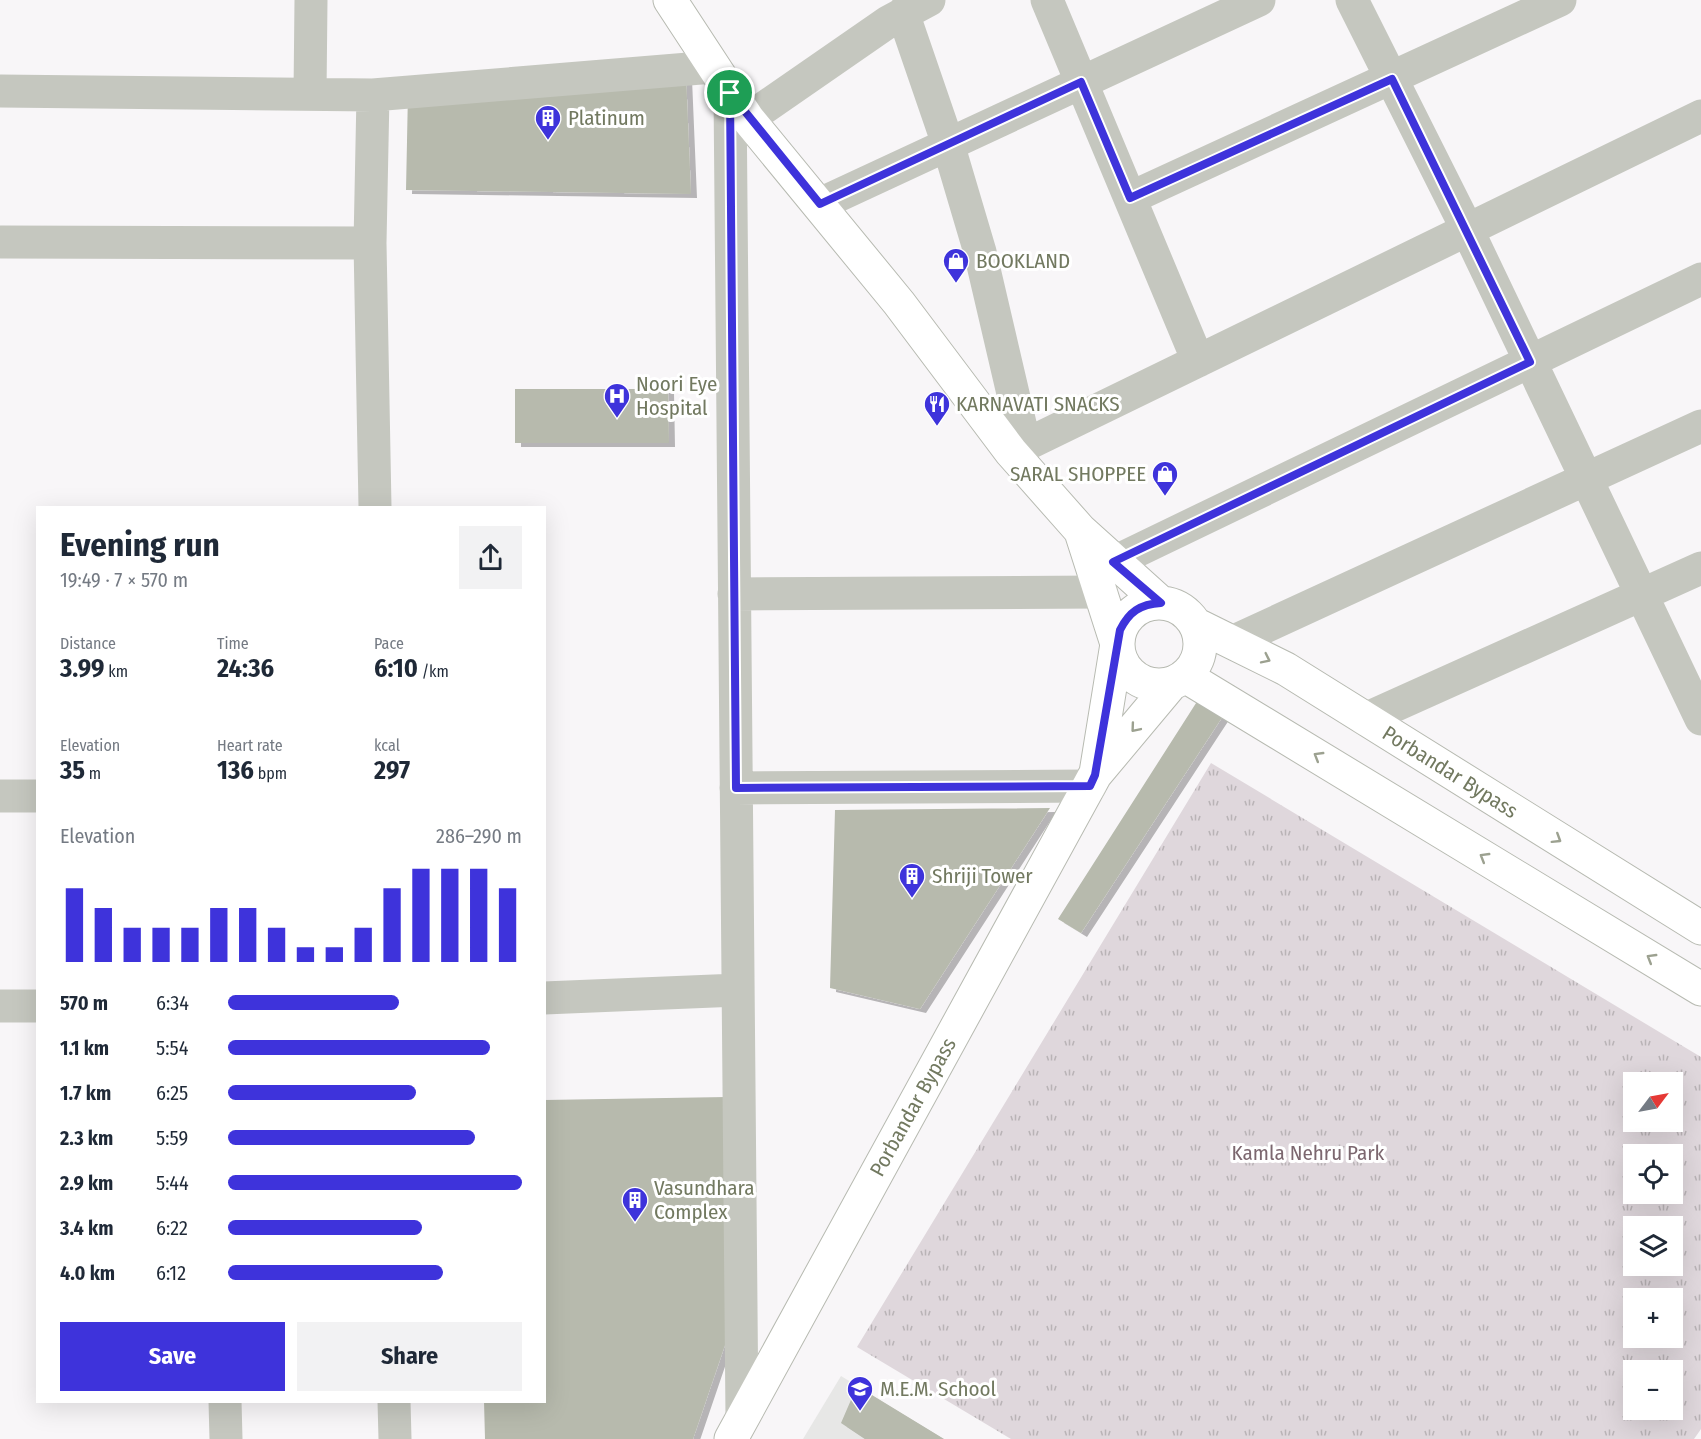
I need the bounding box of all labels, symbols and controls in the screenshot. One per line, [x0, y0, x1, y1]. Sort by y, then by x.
pin [704, 67, 755, 118]
icon: arrive [713, 76, 746, 109]
building icon: Platinum [533, 103, 563, 141]
place label: Platinum [568, 105, 645, 131]
shop icon: BOOKLAND [941, 246, 971, 284]
place label: BOOKLAND [976, 248, 1070, 274]
place label: Noori Eye Hospital [636, 371, 717, 421]
hospital icon: Noori Eye Hospital [602, 381, 632, 419]
restaurant icon: KARNAVATI SNACKS [922, 389, 952, 427]
place label: KARNAVATI SNACKS [956, 391, 1120, 417]
shop icon: SARAL SHOPPEE [1150, 459, 1180, 497]
place label: SARAL SHOPPEE [1010, 461, 1146, 487]
text: Evening run [60, 525, 220, 565]
button: share [459, 526, 522, 589]
text: 19:49 · 7 × 570 m [60, 568, 188, 592]
text: Distance [60, 634, 116, 653]
text: Time [217, 634, 249, 653]
text: Pace [374, 634, 404, 653]
one-way arrow [1260, 652, 1271, 664]
text: 3.99 [60, 653, 105, 684]
text: 24:36 [217, 653, 274, 684]
text: 6:10 [374, 653, 418, 684]
text: km [105, 662, 128, 681]
text: /km [418, 662, 449, 681]
street label: Porbandar Bypass [1378, 720, 1522, 824]
one-way arrow [1131, 721, 1142, 732]
text: Elevation [60, 736, 120, 755]
text: Heart rate [217, 736, 283, 755]
text: kcal [374, 736, 400, 755]
one-way arrow [1314, 752, 1324, 763]
text: 35 [60, 755, 85, 786]
text: 136 [217, 755, 254, 786]
text: 297 [374, 755, 410, 786]
text: m [85, 764, 101, 783]
text: bpm [254, 764, 287, 783]
text: Elevation [60, 824, 135, 848]
text: 286–290 m [436, 824, 522, 848]
one-way arrow [1551, 831, 1561, 843]
one-way arrow [1480, 853, 1490, 865]
building icon: Shriji Tower [897, 861, 927, 899]
place label: Shriji Tower [932, 863, 1033, 889]
one-way arrow [1647, 954, 1657, 966]
text: 570 m [60, 991, 108, 1015]
text: 6:34 [156, 991, 189, 1015]
street label: Porbandar Bypass [864, 1033, 962, 1181]
text: 1.1 km [60, 1036, 109, 1060]
text: 5:54 [156, 1036, 188, 1060]
north arrow [1623, 1072, 1683, 1132]
map controls [1623, 1072, 1683, 1420]
text: 1.7 km [60, 1081, 111, 1105]
text: 6:25 [156, 1081, 188, 1105]
text: 2.3 km [60, 1126, 113, 1150]
text: 5:59 [156, 1126, 188, 1150]
park label: Kamla Nehru Park [1232, 1140, 1385, 1166]
button: locate [1623, 1144, 1683, 1204]
text: 2.9 km [60, 1171, 113, 1195]
text: 5:44 [156, 1171, 189, 1195]
place label: Vasundhara Complex [654, 1175, 755, 1225]
building icon: Vasundhara Complex [620, 1185, 650, 1223]
text: 3.4 km [60, 1216, 113, 1240]
text: 6:22 [156, 1216, 188, 1240]
button: layers [1623, 1216, 1683, 1276]
text: 4.0 km [60, 1261, 115, 1285]
text: 6:12 [156, 1261, 186, 1285]
button: + [1623, 1288, 1683, 1348]
button: Save [60, 1322, 285, 1391]
button: Share [297, 1322, 522, 1391]
button: − [1623, 1360, 1683, 1420]
school or university icon: M.E.M. School [845, 1374, 875, 1412]
place label: M.E.M. School [880, 1376, 997, 1402]

